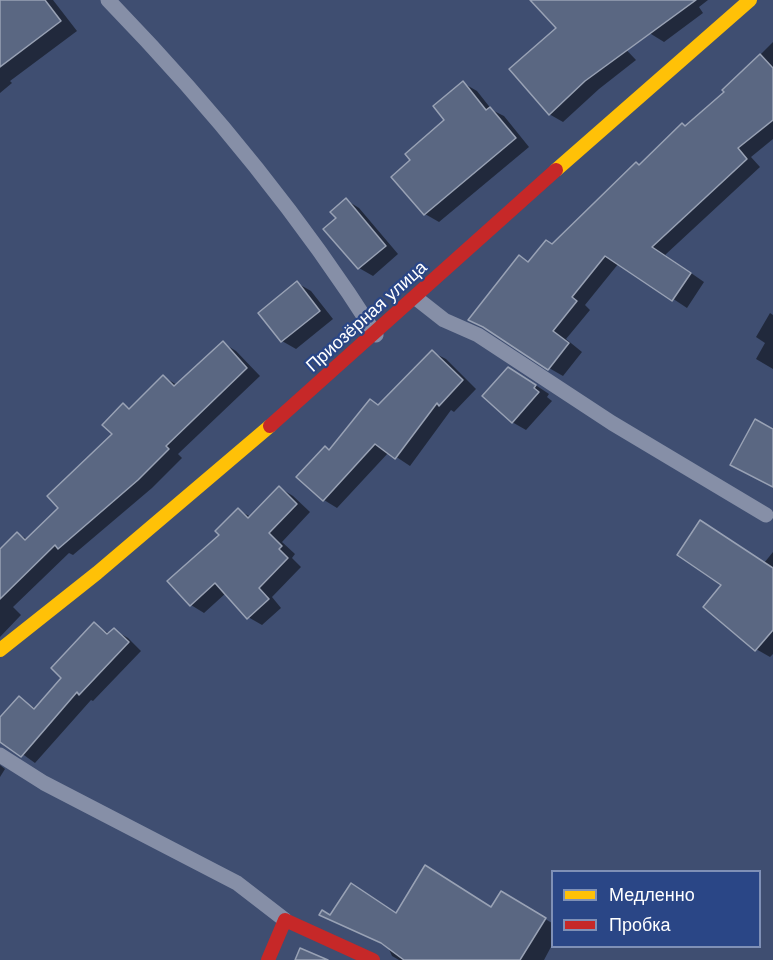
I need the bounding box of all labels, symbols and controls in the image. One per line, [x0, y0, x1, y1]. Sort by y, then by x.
street label: Приозёрная улица [302, 257, 432, 377]
legend [551, 870, 761, 948]
text: Медленно [609, 885, 695, 905]
text: Пробка [609, 915, 671, 935]

